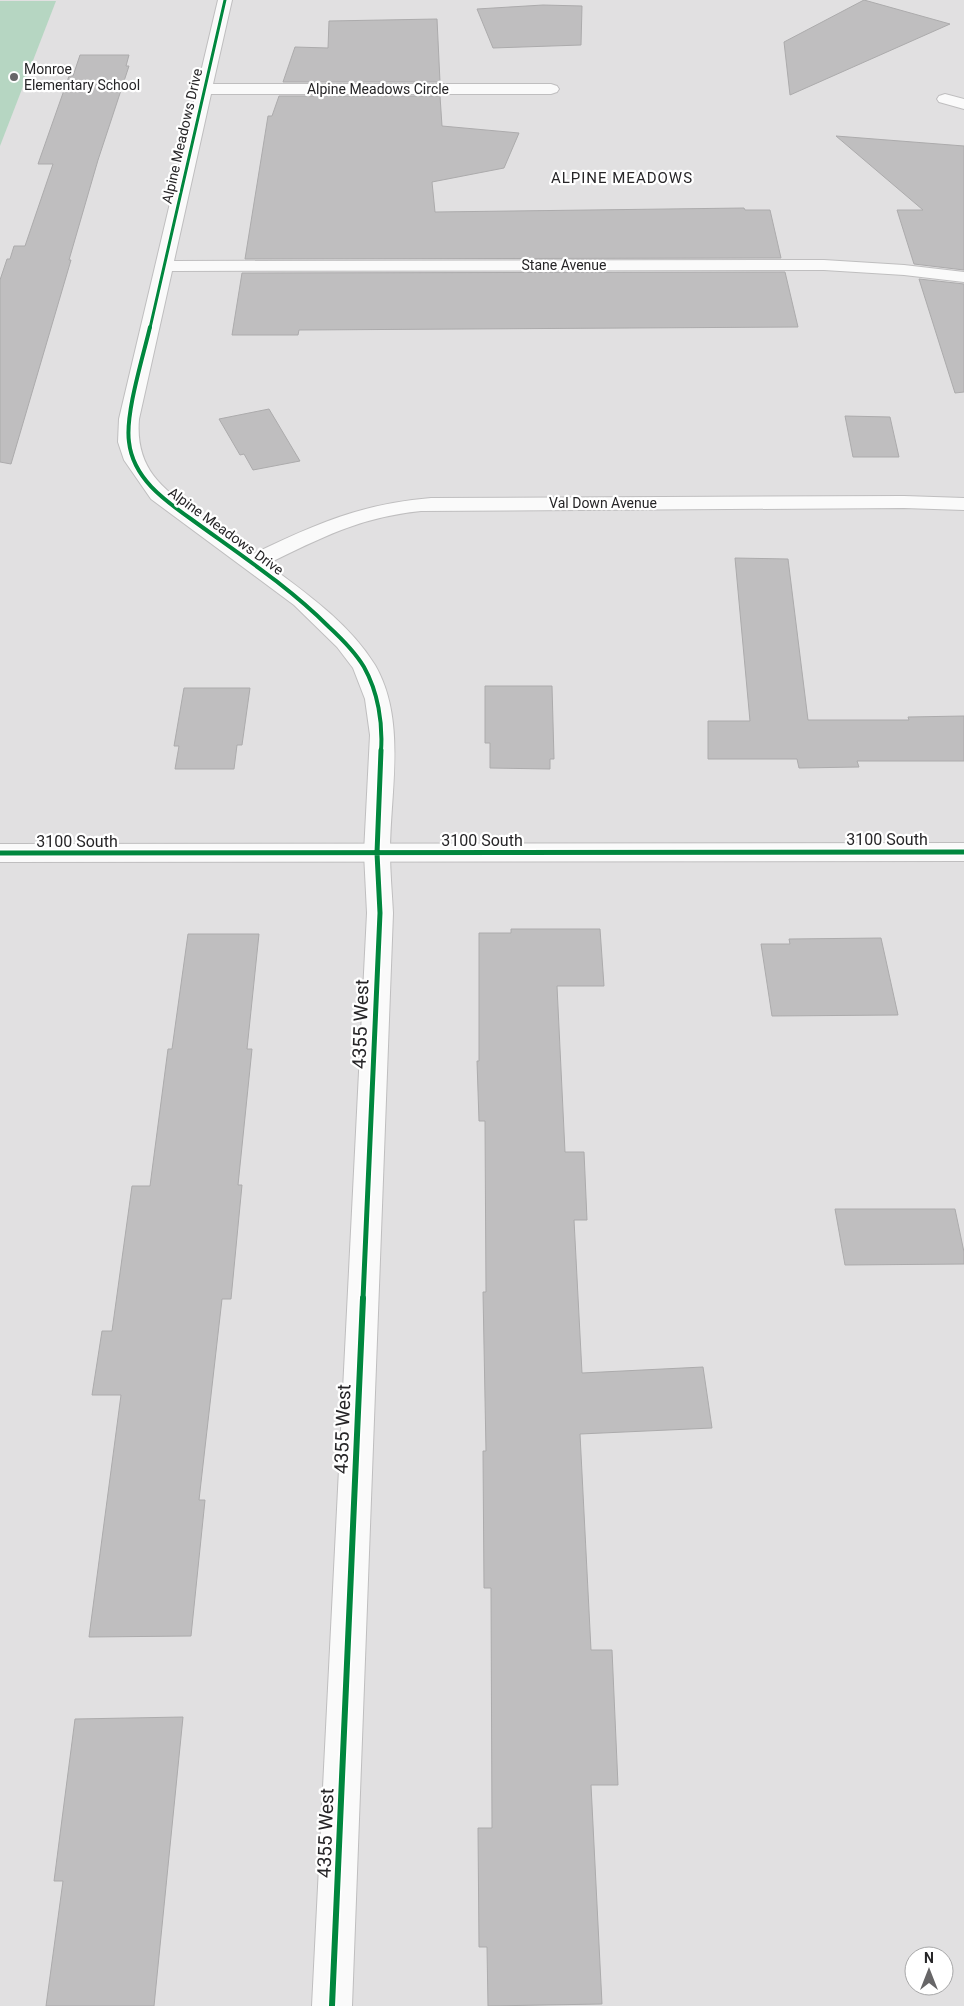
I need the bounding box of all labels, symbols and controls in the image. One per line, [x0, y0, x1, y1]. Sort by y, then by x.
place label: Monroe Elementary School [24, 61, 140, 93]
street label: Alpine Meadows Drive [159, 67, 205, 205]
marker: Monroe Elementary School [8, 71, 20, 83]
street label: Alpine Meadows Circle [307, 81, 449, 97]
district label: ALPINE MEADOWS [551, 169, 693, 187]
street label: Stane Avenue [522, 257, 606, 273]
street label: Alpine Meadows Drive [165, 484, 287, 578]
street label: Val Down Avenue [549, 495, 657, 511]
street label: 3100 South [846, 830, 928, 849]
street label: 3100 South [441, 831, 523, 850]
street label: 3100 South [36, 832, 118, 851]
street label: 4355 West [347, 979, 374, 1069]
street label: 4355 West [329, 1384, 356, 1474]
street label: 4355 West [312, 1788, 339, 1878]
north arrow [904, 1946, 954, 1996]
text: N [924, 1950, 934, 1966]

